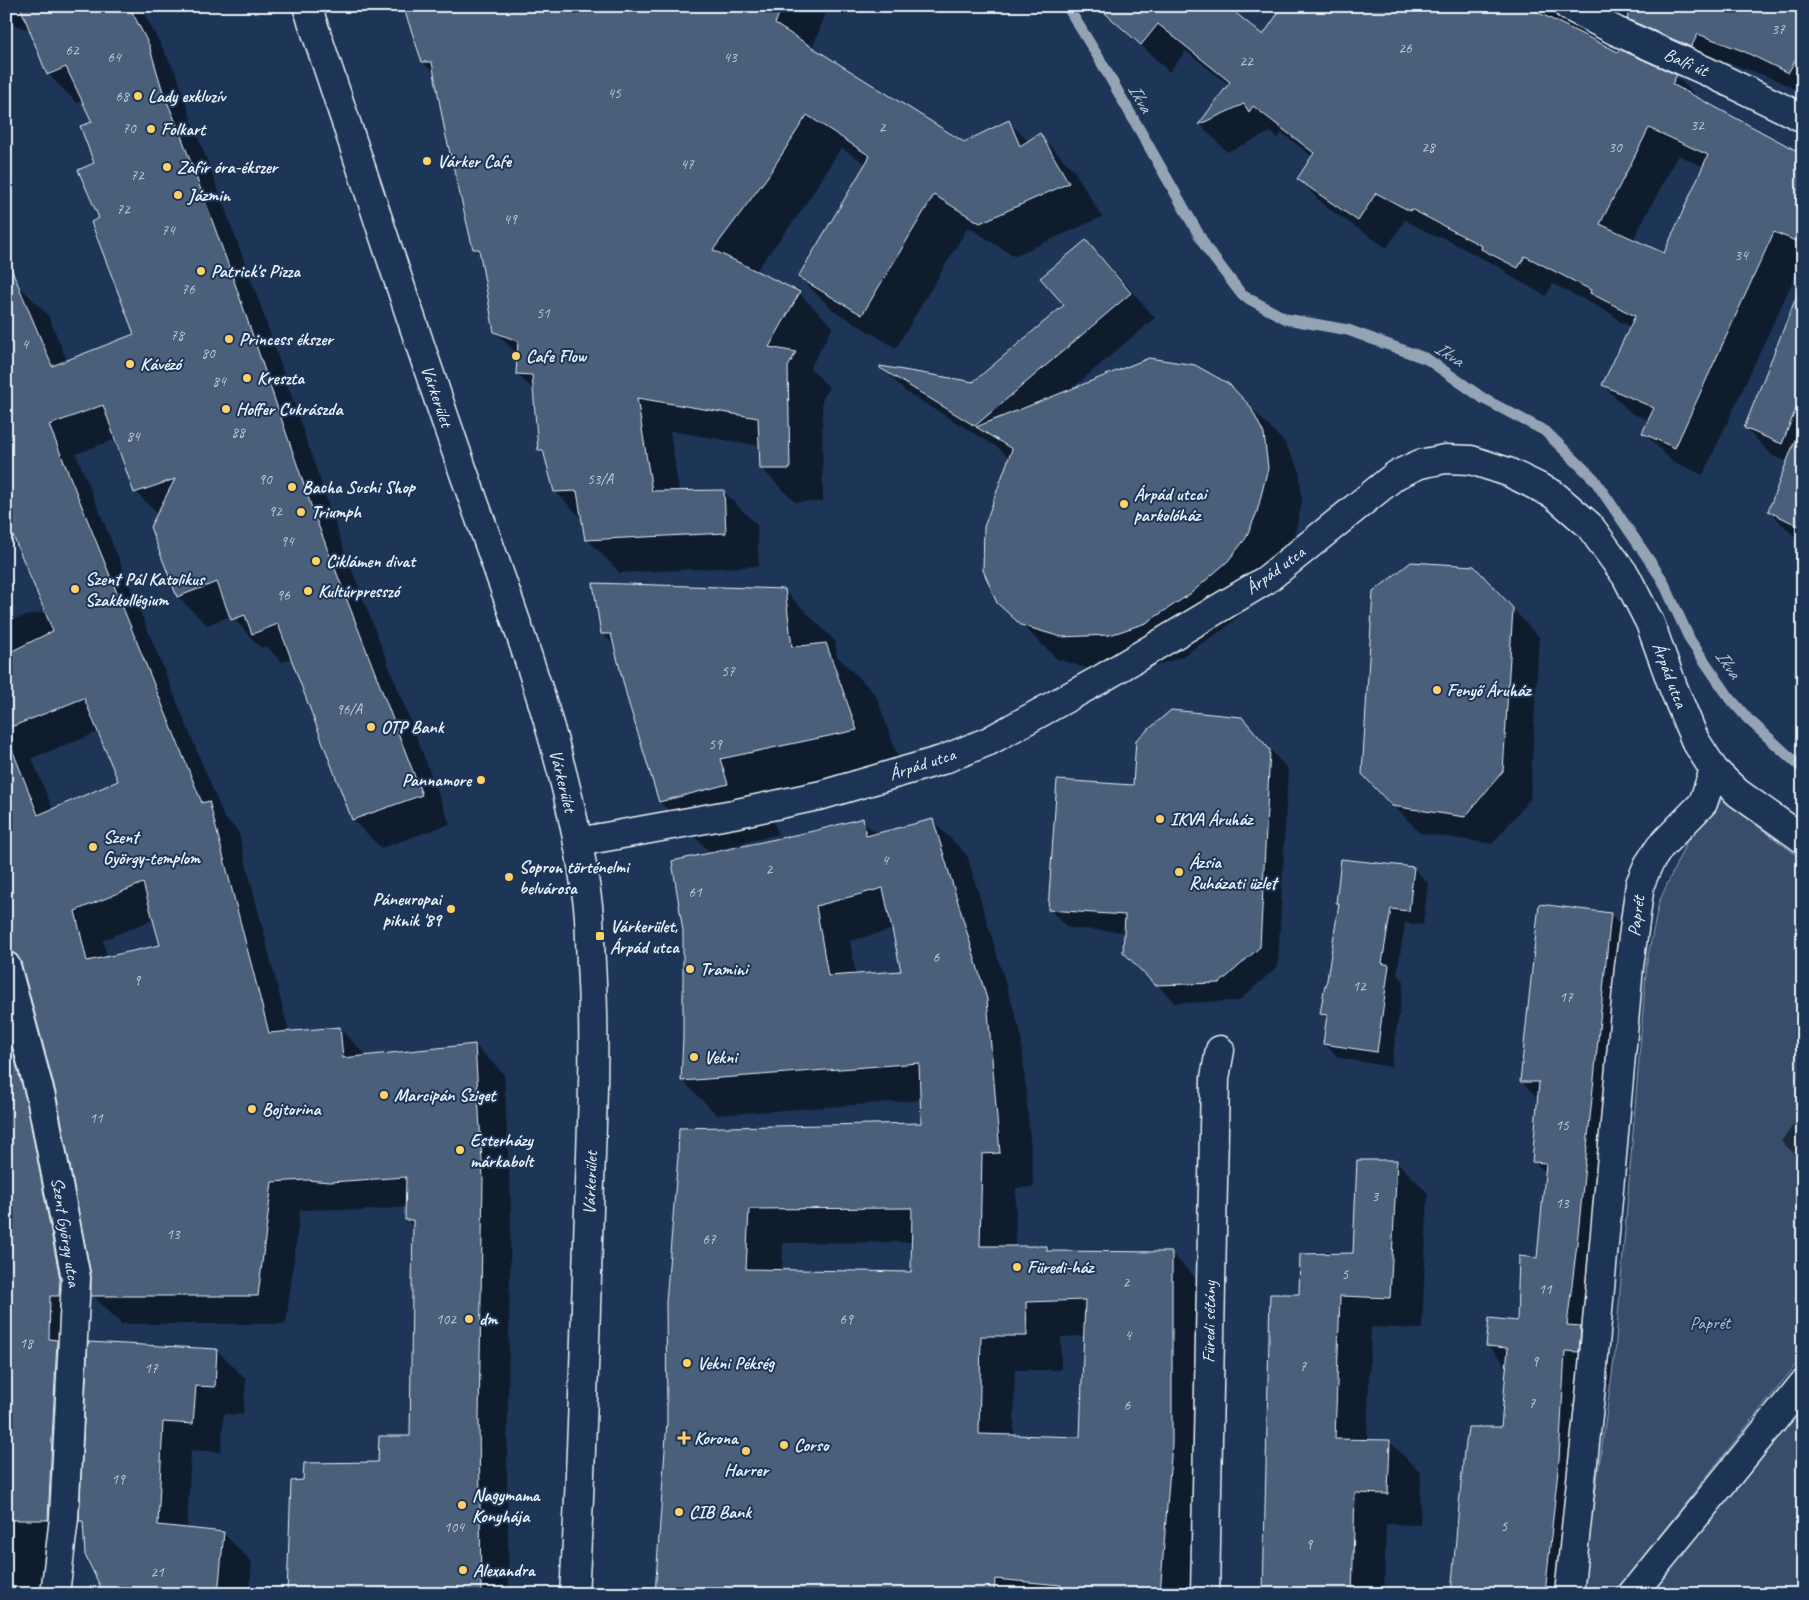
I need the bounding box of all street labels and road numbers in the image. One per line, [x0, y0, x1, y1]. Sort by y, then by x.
street label: Balfi út [1661, 43, 1713, 82]
street label: Várkerület [416, 362, 458, 432]
street label: Árpád utca [1241, 540, 1310, 599]
street label: Árpád utca [1648, 639, 1693, 712]
street label: Árpád utca [886, 742, 960, 785]
street label: Várkerület [545, 747, 582, 816]
street label: Paprét [1623, 892, 1650, 937]
street label: Várkerület [578, 1149, 602, 1215]
street label: Szent György utca [47, 1176, 86, 1290]
street label: Füredi sétány [1197, 1279, 1221, 1363]

